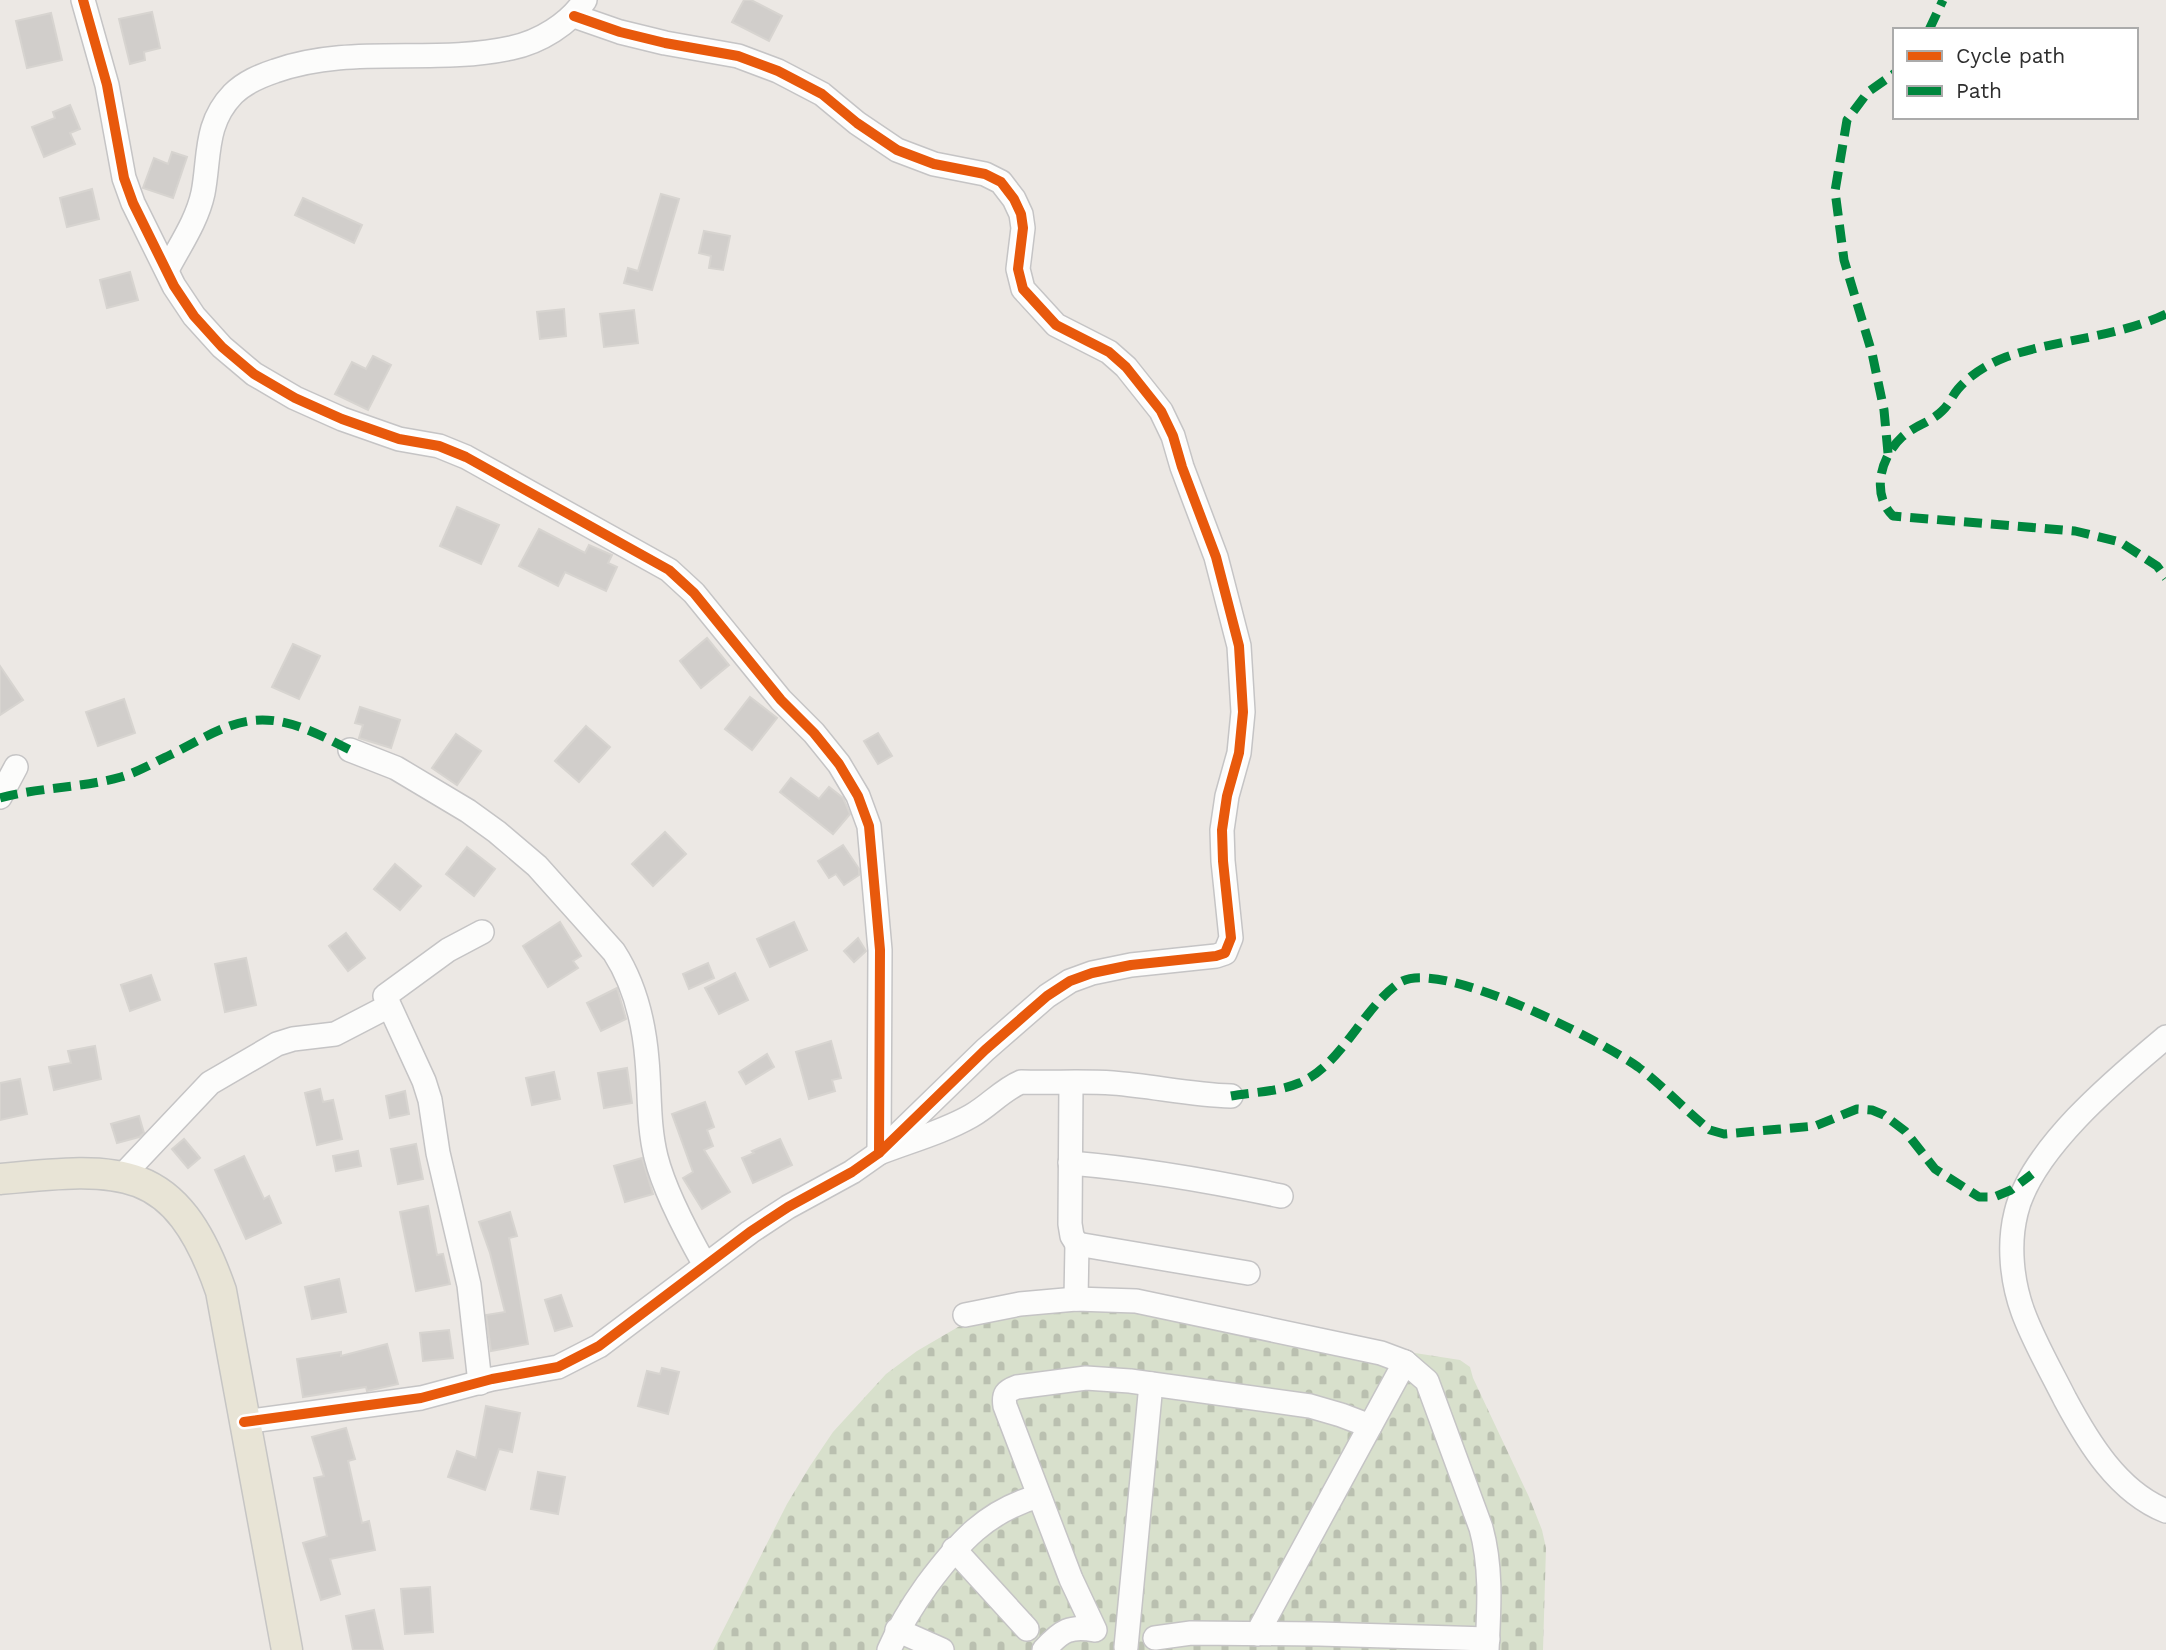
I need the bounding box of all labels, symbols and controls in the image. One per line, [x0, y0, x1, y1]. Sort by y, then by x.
legend [1893, 28, 2138, 119]
text: Cycle path [1956, 43, 2065, 68]
text: Path [1956, 78, 2002, 103]

